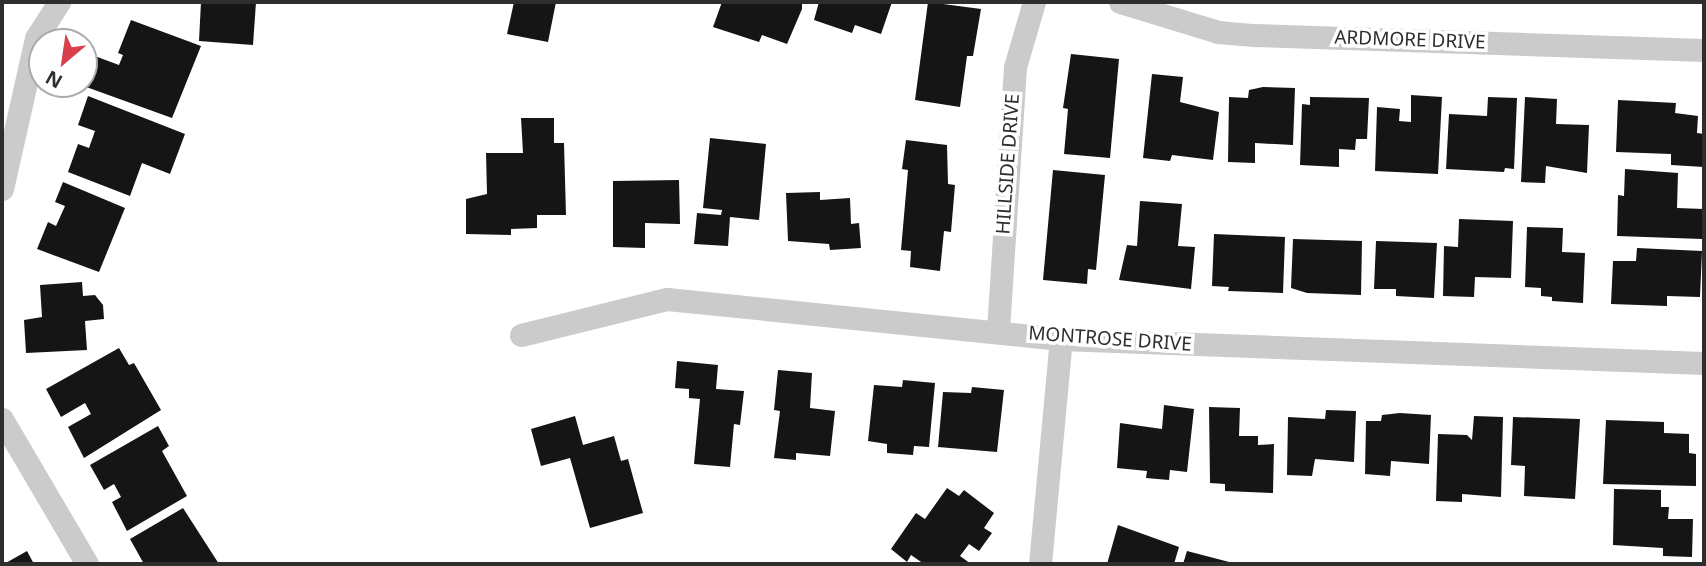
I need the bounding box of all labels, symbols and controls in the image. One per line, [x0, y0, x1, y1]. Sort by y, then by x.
street label: ARDMORE DRIVE [1334, 26, 1486, 54]
north arrow [28, 28, 98, 98]
text: N [41, 65, 67, 95]
street label: HILLSIDE DRIVE [992, 93, 1024, 235]
street label: MONTROSE DRIVE [1028, 322, 1192, 356]

